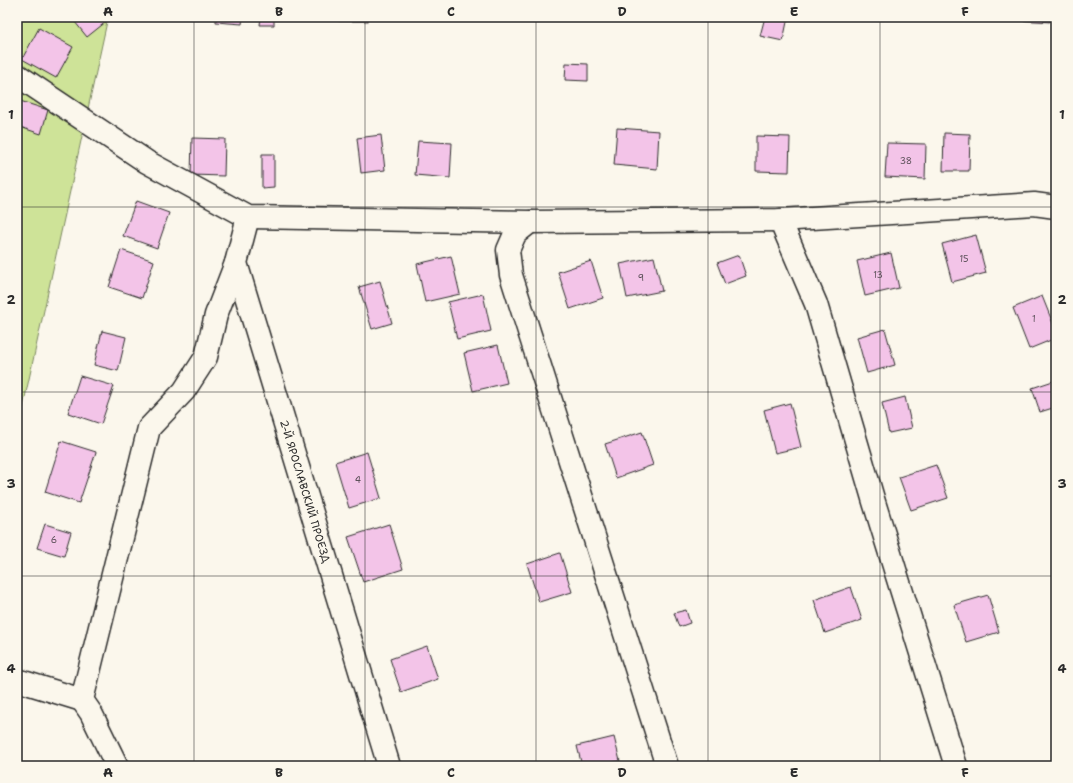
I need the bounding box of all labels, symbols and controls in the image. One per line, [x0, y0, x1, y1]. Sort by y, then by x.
text: A [103, 3, 113, 20]
text: B [275, 3, 283, 20]
text: C [447, 3, 455, 20]
text: D [617, 3, 627, 20]
text: E [790, 3, 799, 20]
text: F [961, 3, 969, 20]
text: 1 [8, 106, 14, 123]
text: 1 [1059, 106, 1065, 123]
house number: 38 [900, 155, 912, 167]
house number: 15 [959, 253, 969, 265]
house number: 13 [873, 269, 883, 281]
house number: 9 [638, 272, 644, 284]
text: 2 [6, 291, 16, 308]
text: 2 [1057, 291, 1067, 308]
house number: 1 [1032, 313, 1036, 325]
street label: 2-Й ЯРОСЛАВСКИЙ ПРОЕЗД [277, 418, 334, 565]
house number: 4 [355, 474, 361, 486]
text: 3 [6, 475, 16, 492]
text: 3 [1057, 475, 1067, 492]
house number: 6 [51, 534, 57, 546]
text: 4 [6, 660, 16, 677]
text: 4 [1057, 660, 1067, 677]
text: A [103, 764, 113, 781]
text: B [275, 764, 283, 781]
text: C [447, 764, 455, 781]
text: D [617, 764, 627, 781]
text: E [790, 764, 799, 781]
text: F [961, 764, 969, 781]

